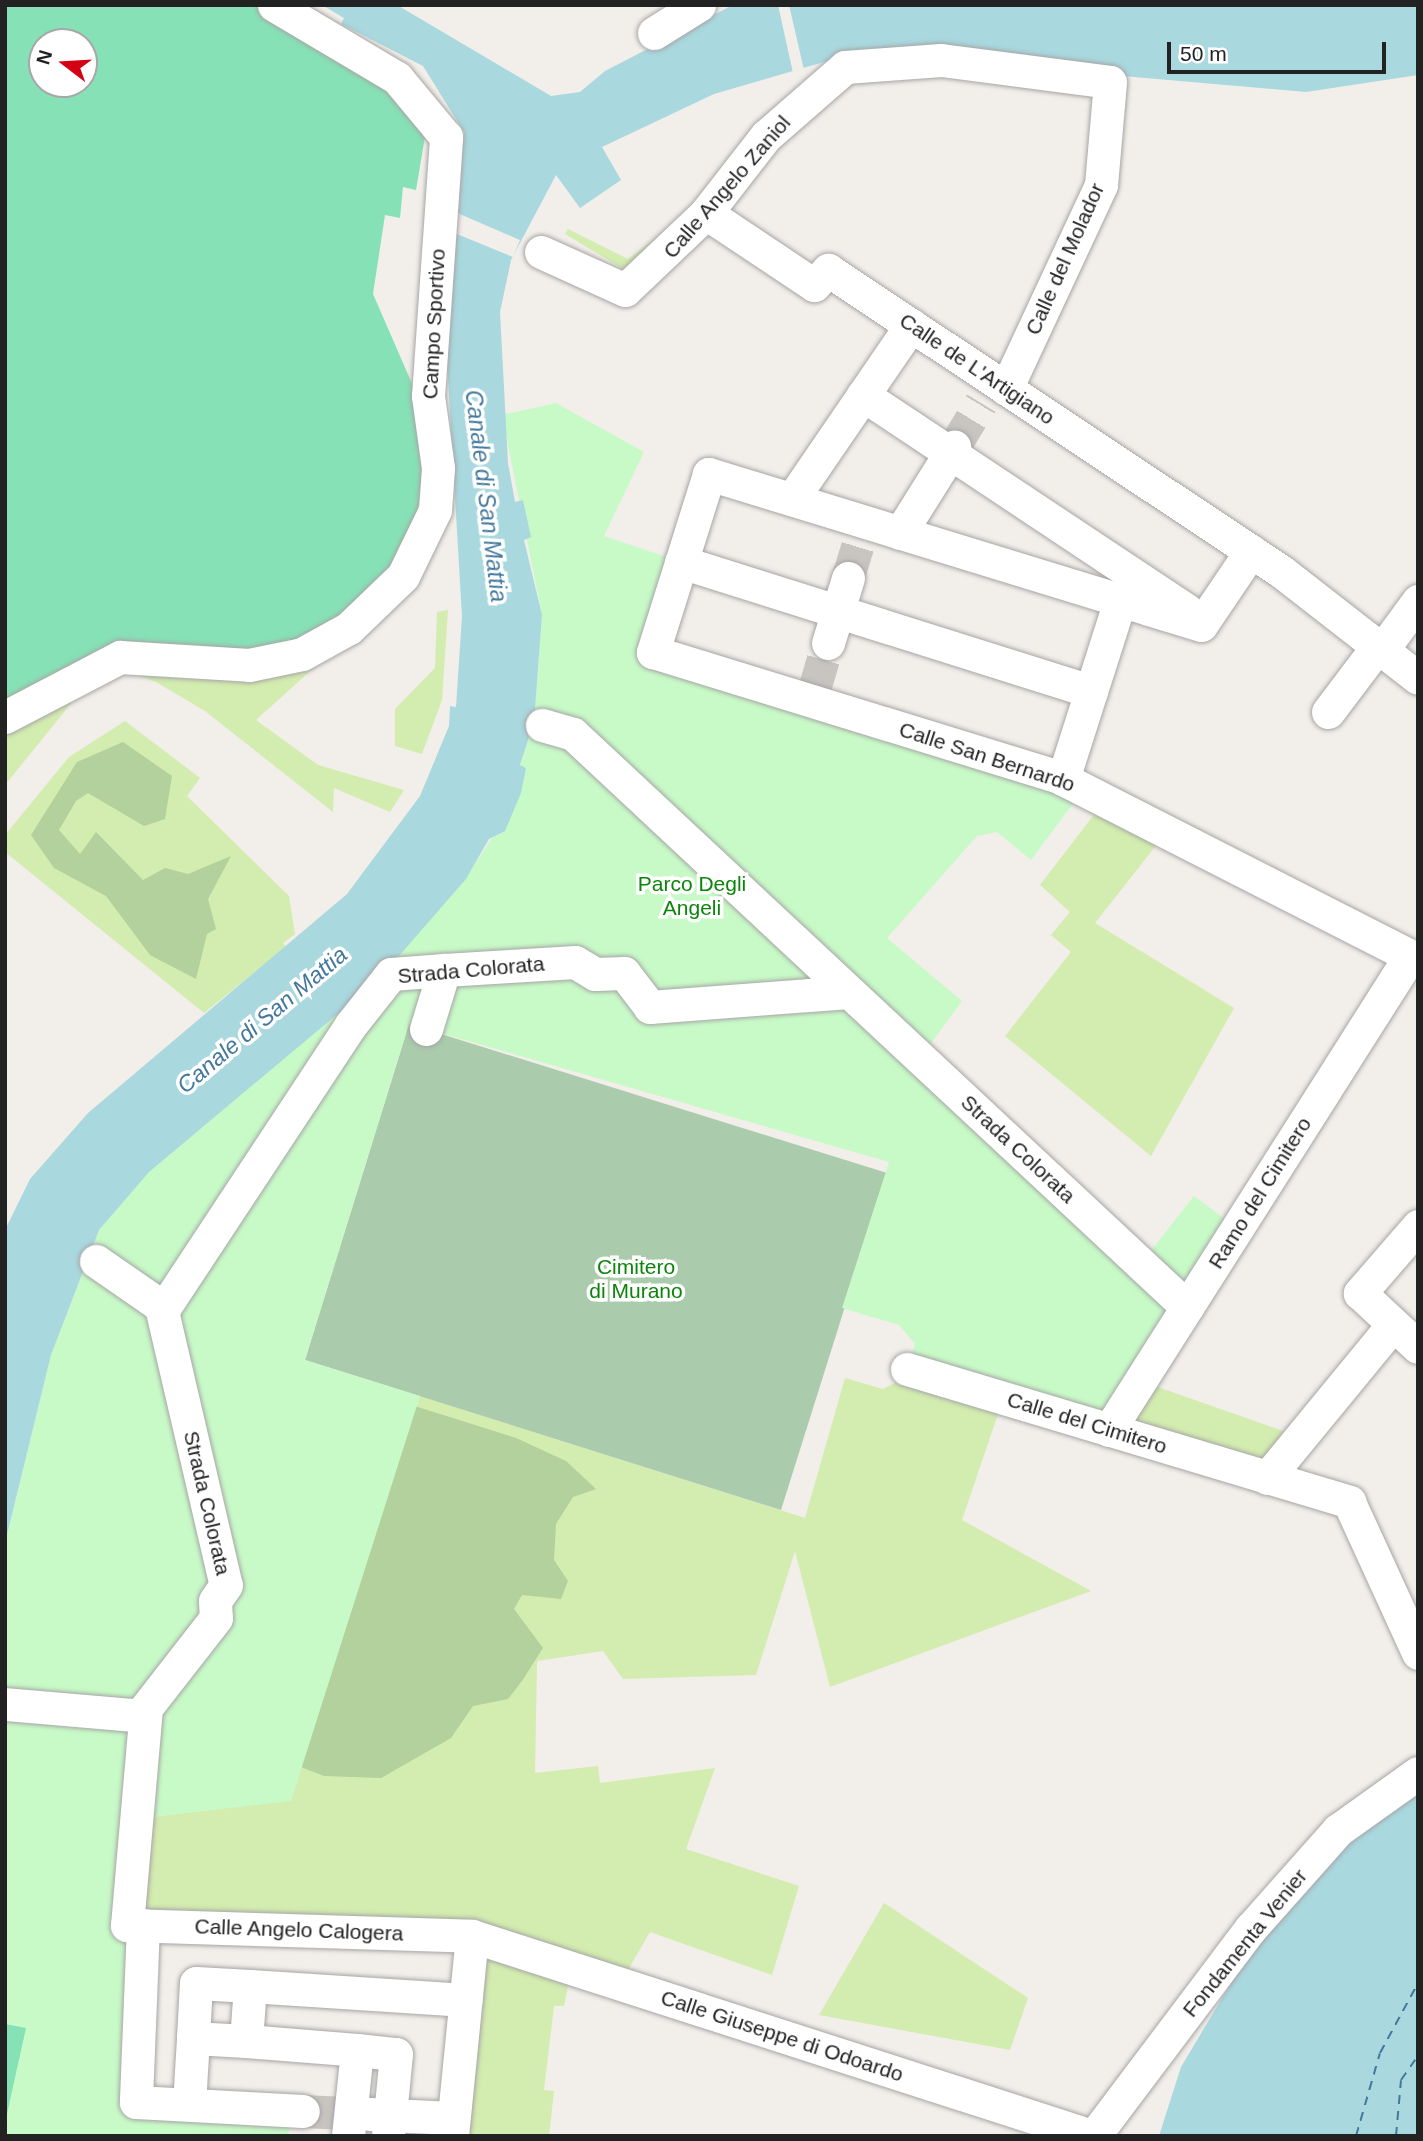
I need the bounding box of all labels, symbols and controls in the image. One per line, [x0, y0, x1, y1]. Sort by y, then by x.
north arrow [28, 28, 98, 98]
scale bar [1171, 28, 1390, 72]
text: 50 m [1180, 42, 1227, 65]
text: N [32, 48, 56, 67]
street label: Calle Angelo Zaniol [658, 110, 796, 264]
street label: Calle del Molador [1020, 179, 1110, 339]
street label: Campo Sportivo [417, 248, 451, 400]
street label: Calle de L'Artigiano [895, 308, 1059, 430]
water label: Canale di San Mattia [459, 388, 513, 604]
street label: Calle San Bernardo [896, 717, 1078, 797]
park label: Parco Degli Angeli [638, 871, 746, 921]
water label: Canale di San Mattia [171, 941, 353, 1099]
street label: Strada Colorata [397, 951, 545, 989]
street label: Strada Colorata [956, 1090, 1080, 1208]
street label: Ramo del Cimitero [1203, 1113, 1317, 1273]
park label: Cimitero di Murano [589, 1254, 683, 1304]
street label: Calle del Cimitero [1004, 1387, 1170, 1459]
street label: Strada Colorata [178, 1429, 236, 1577]
street label: Fondamenta Venier [1178, 1864, 1312, 2022]
street label: Calle Angelo Calogera [194, 1914, 404, 1946]
street label: Calle Giuseppe di Odoardo [658, 1985, 906, 2087]

